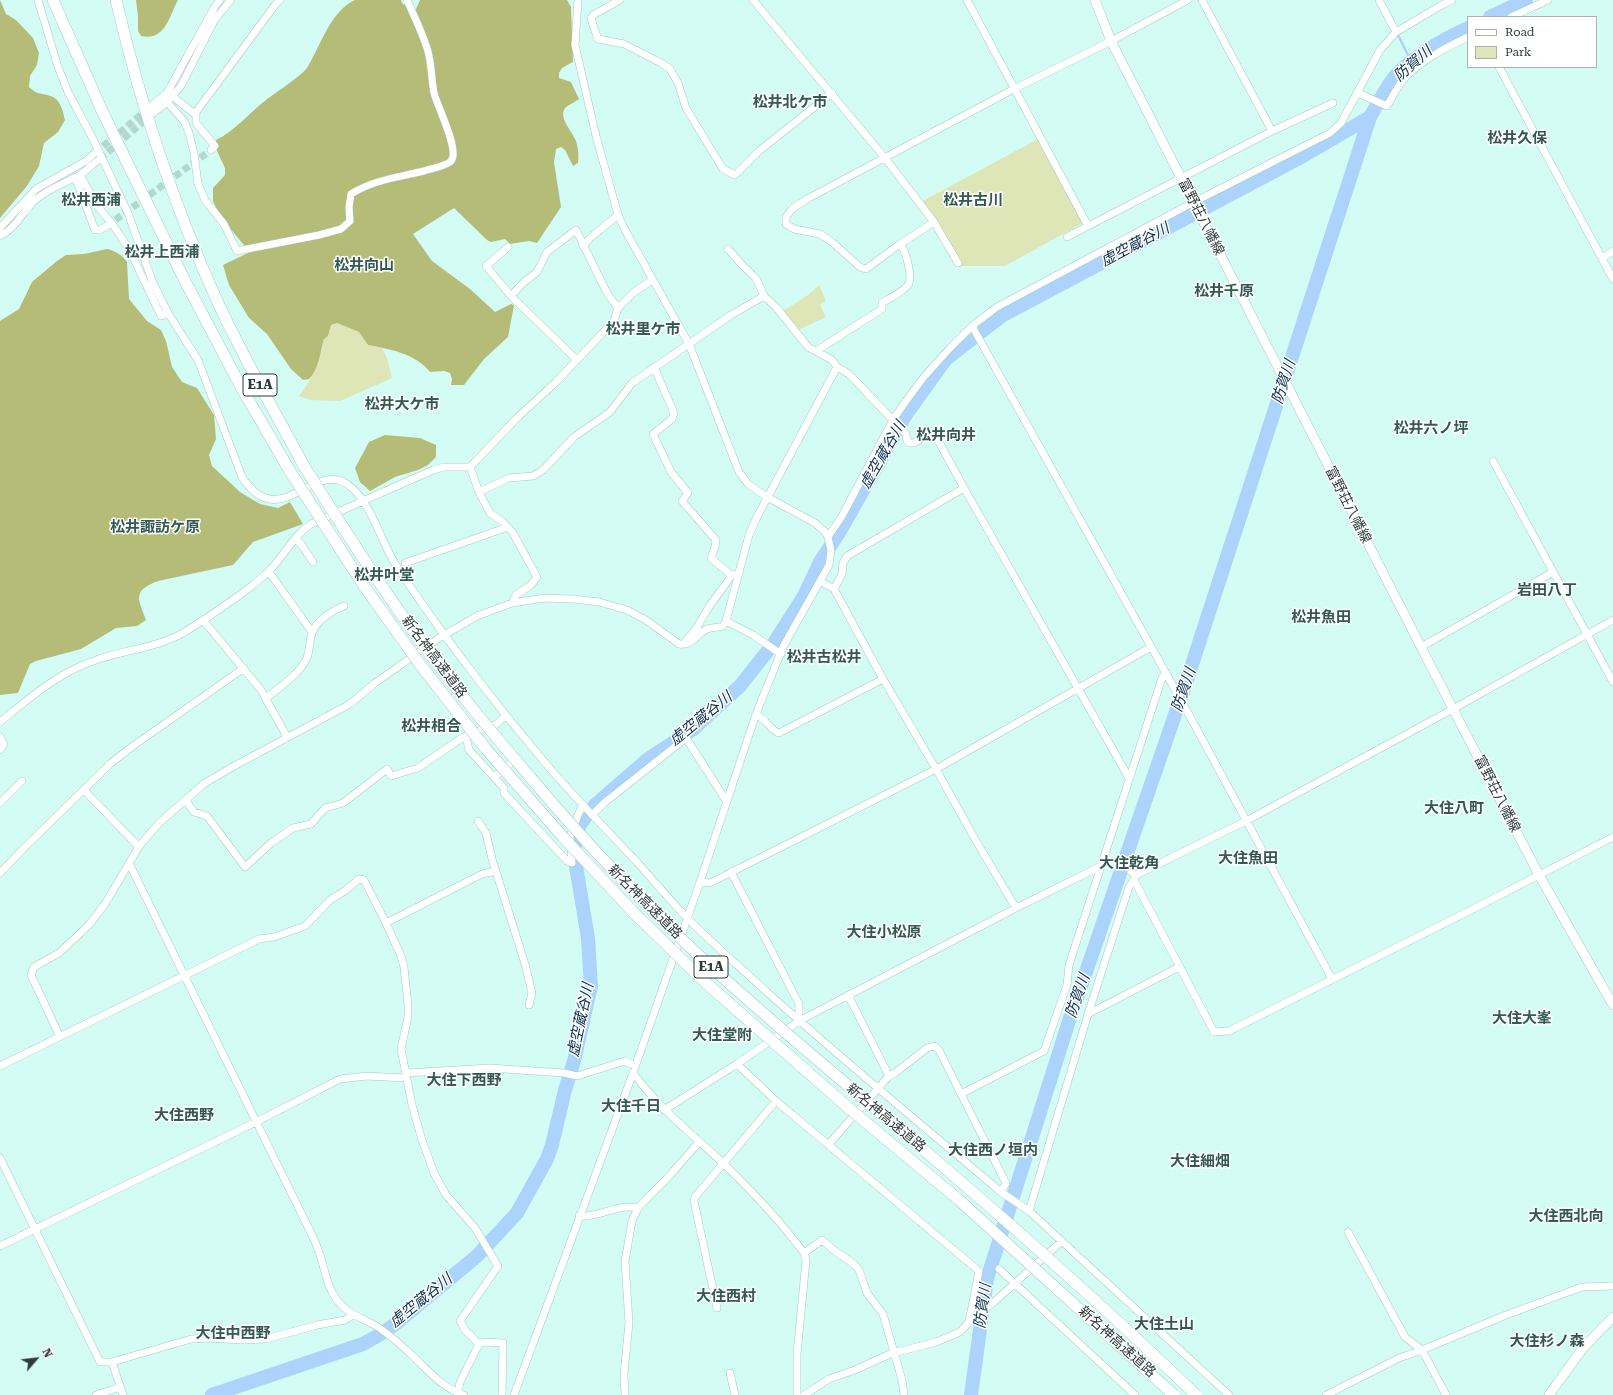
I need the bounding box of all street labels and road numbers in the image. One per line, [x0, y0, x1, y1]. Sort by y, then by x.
street label: 富野荘八幡線 [1174, 176, 1228, 258]
road number: E1A [243, 374, 277, 396]
street label: 富野荘八幡線 [1321, 464, 1375, 546]
street label: 新名神高速道路 [398, 613, 470, 701]
street label: 富野荘八幡線 [1470, 753, 1524, 835]
street label: 新名神高速道路 [604, 861, 686, 943]
road number: E1A [694, 956, 728, 978]
street label: 新名神高速道路 [843, 1080, 929, 1156]
street label: 新名神高速道路 [1075, 1303, 1159, 1381]

